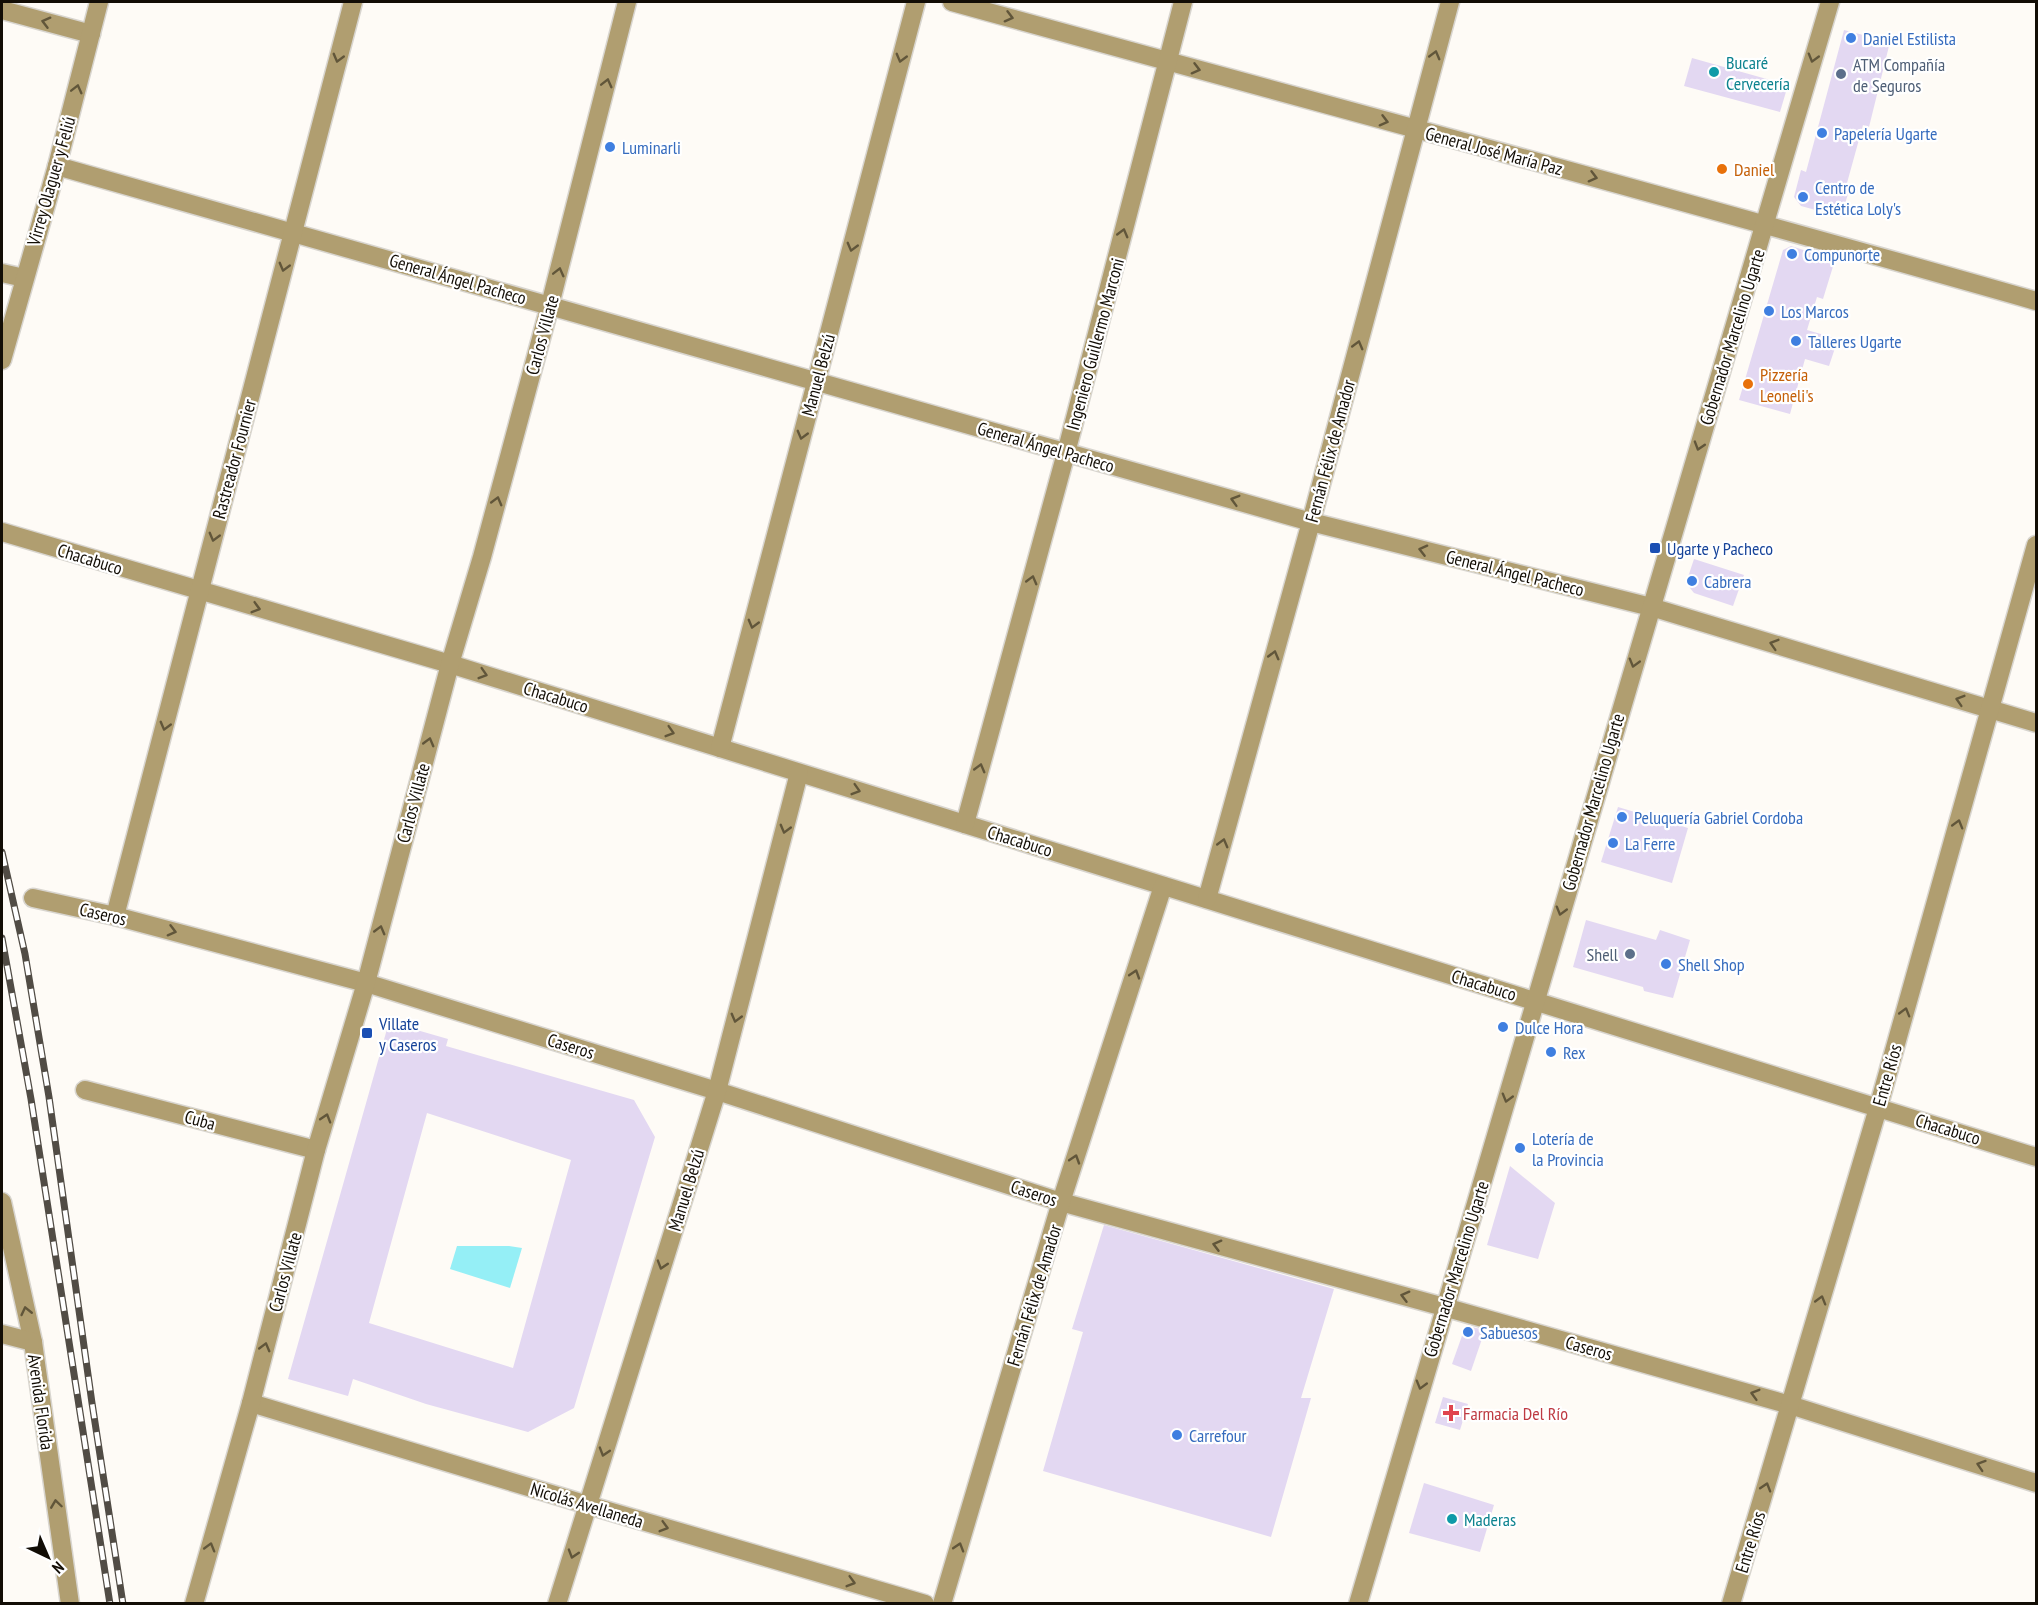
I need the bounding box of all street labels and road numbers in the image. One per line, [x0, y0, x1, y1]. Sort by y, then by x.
street label: Virrey Olaguer y Feliú [21, 114, 80, 249]
street label: General José María Paz [1423, 122, 1565, 180]
street label: Gobernador Marcelino Ugarte [1694, 246, 1770, 428]
street label: General Ángel Pacheco [387, 248, 529, 310]
street label: Ingeniero Guillermo Marconi [1061, 256, 1129, 432]
street label: Carlos Villate [520, 293, 564, 377]
street label: Manuel Belzú [796, 331, 840, 419]
street label: Fernán Félix de Amador [1300, 377, 1360, 525]
street label: Rastreador Fournier [207, 397, 261, 521]
street label: General Ángel Pacheco [975, 416, 1117, 478]
street label: Chacabuco [55, 538, 125, 580]
street label: General Ángel Pacheco [1444, 545, 1587, 601]
street label: Chacabuco [521, 676, 591, 718]
street label: Gobernador Marcelino Ugarte [1557, 711, 1629, 893]
street label: Carlos Villate [391, 761, 435, 845]
street label: Chacabuco [985, 820, 1055, 862]
street label: Caseros [77, 897, 129, 931]
street label: Chacabuco [1449, 964, 1519, 1006]
street label: Caseros [545, 1028, 597, 1064]
street label: Entre Ríos [1867, 1041, 1907, 1109]
street label: Cuba [182, 1105, 218, 1135]
street label: Chacabuco [1913, 1108, 1983, 1150]
street label: Manuel Belzú [663, 1146, 709, 1234]
street label: Caseros [1008, 1175, 1060, 1211]
street label: Gobernador Marcelino Ugarte [1418, 1178, 1494, 1360]
street label: Fernán Félix de Amador [1002, 1221, 1066, 1369]
street label: Carlos Villate [263, 1230, 307, 1314]
street label: Caseros [1563, 1330, 1615, 1366]
street label: Avenida Florida [23, 1353, 59, 1451]
street label: Nicolás Avellaneda [528, 1477, 646, 1533]
street label: Entre Ríos [1730, 1508, 1770, 1576]

